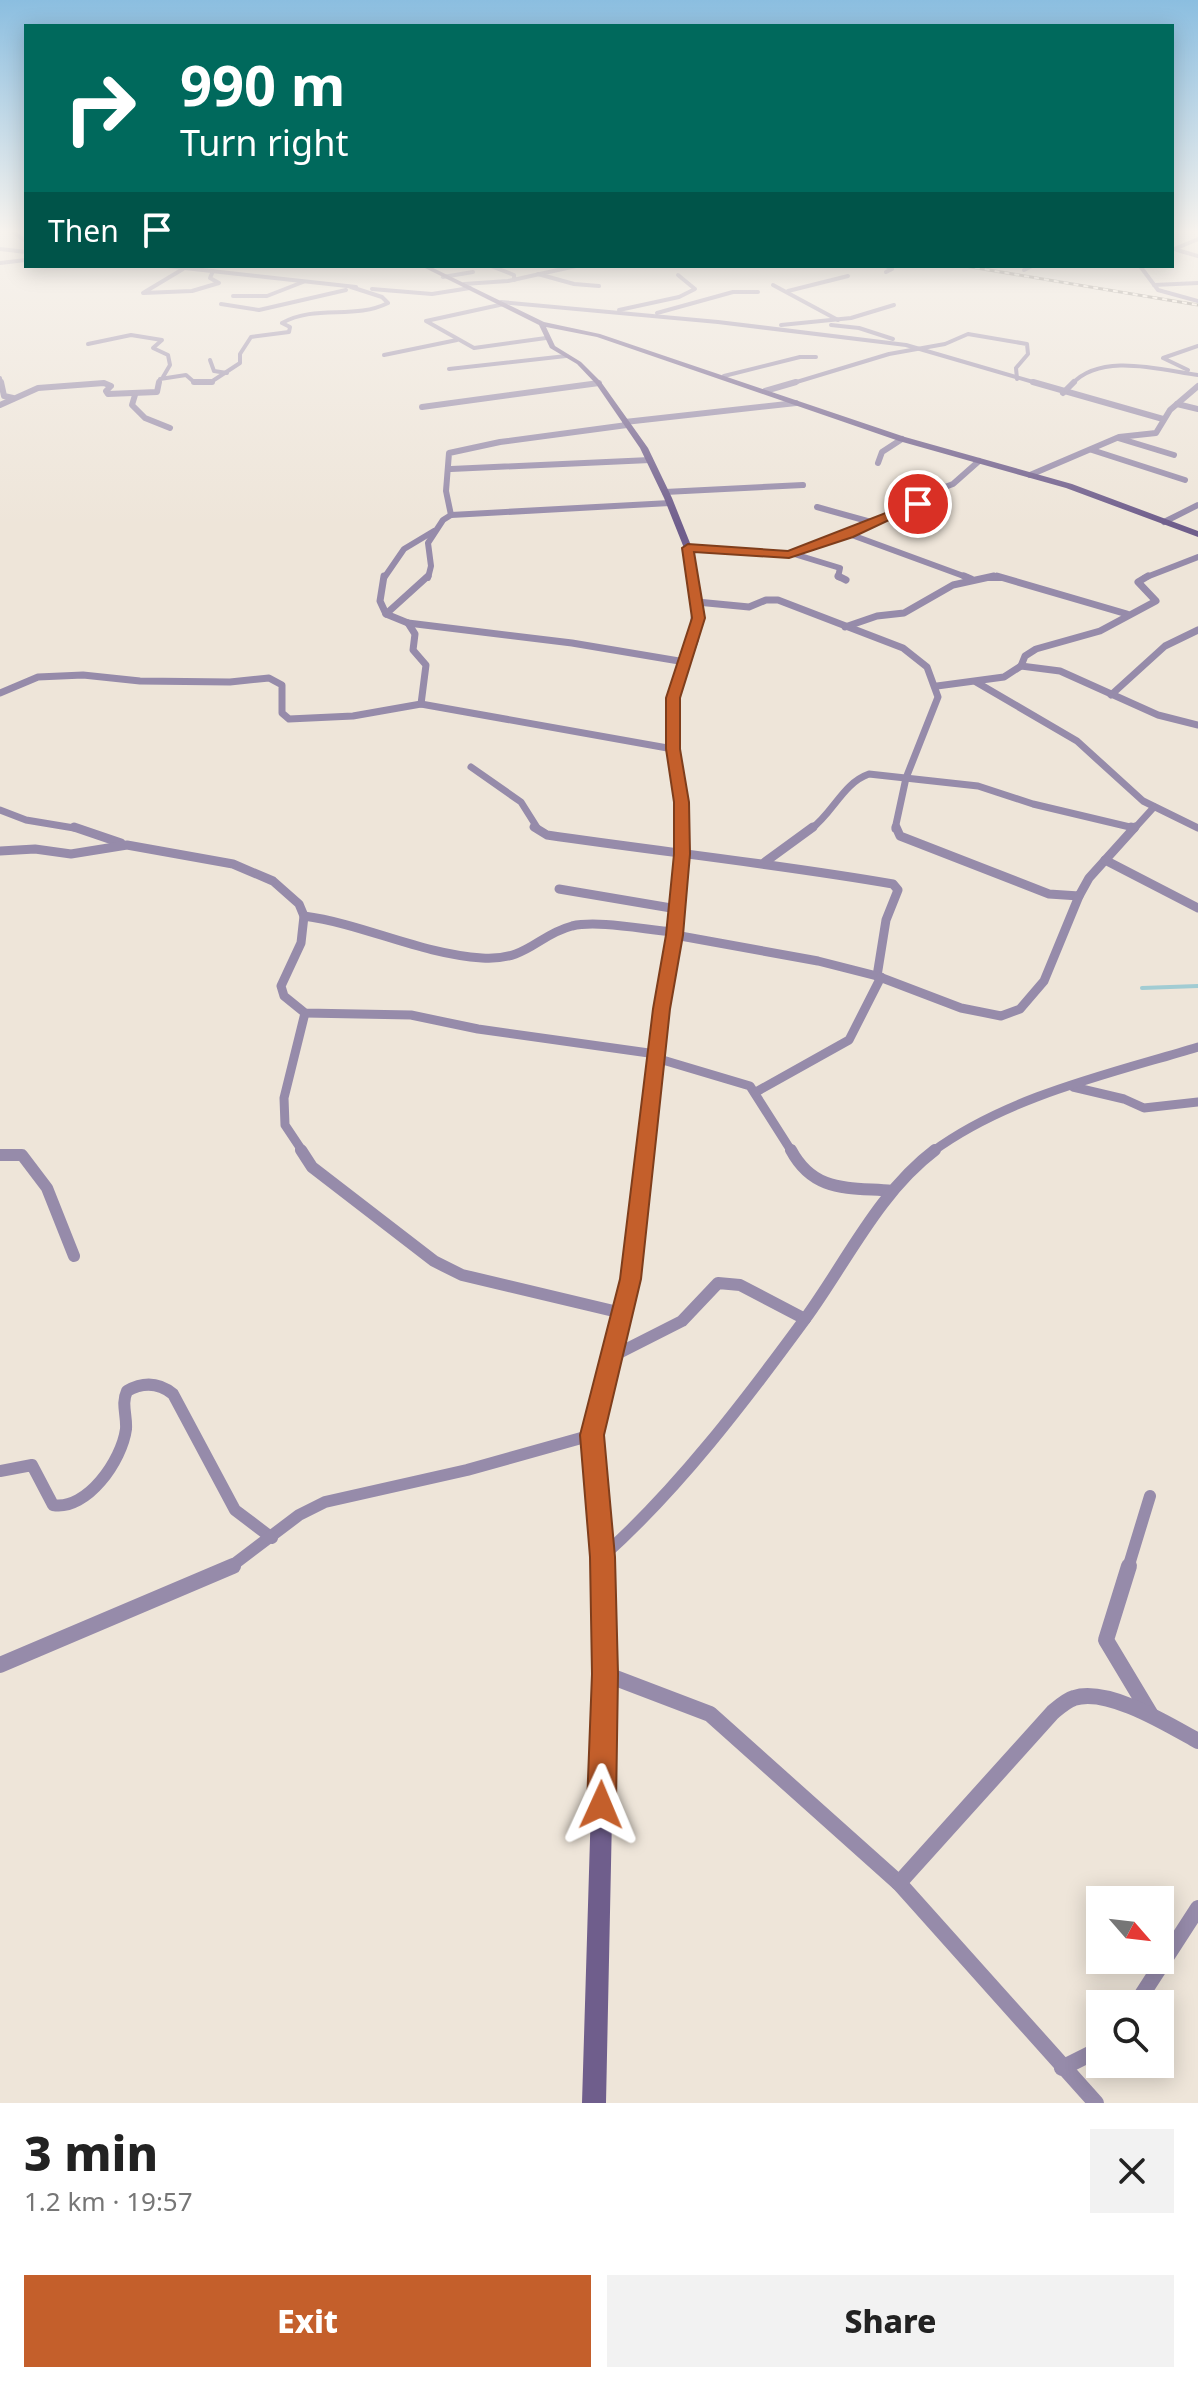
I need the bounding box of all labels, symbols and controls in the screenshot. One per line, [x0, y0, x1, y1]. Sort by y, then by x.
text: 990 m [180, 46, 345, 122]
icon: right [48, 56, 152, 160]
text: Turn right [180, 118, 348, 167]
icon: arrive [135, 208, 179, 252]
text: Then [48, 210, 119, 251]
pin [884, 470, 952, 538]
icon: arrive [896, 482, 940, 526]
position arrow [559, 1763, 643, 1847]
north arrow [1086, 1886, 1174, 1974]
map controls [1086, 1886, 1174, 2078]
button: search [1086, 1990, 1174, 2078]
text: 3 min [24, 2120, 158, 2185]
button: close [1090, 2129, 1174, 2213]
text: 1.2 km · 19:57 [24, 2183, 193, 2219]
button: Exit [24, 2275, 591, 2367]
button: Share [607, 2275, 1174, 2367]

